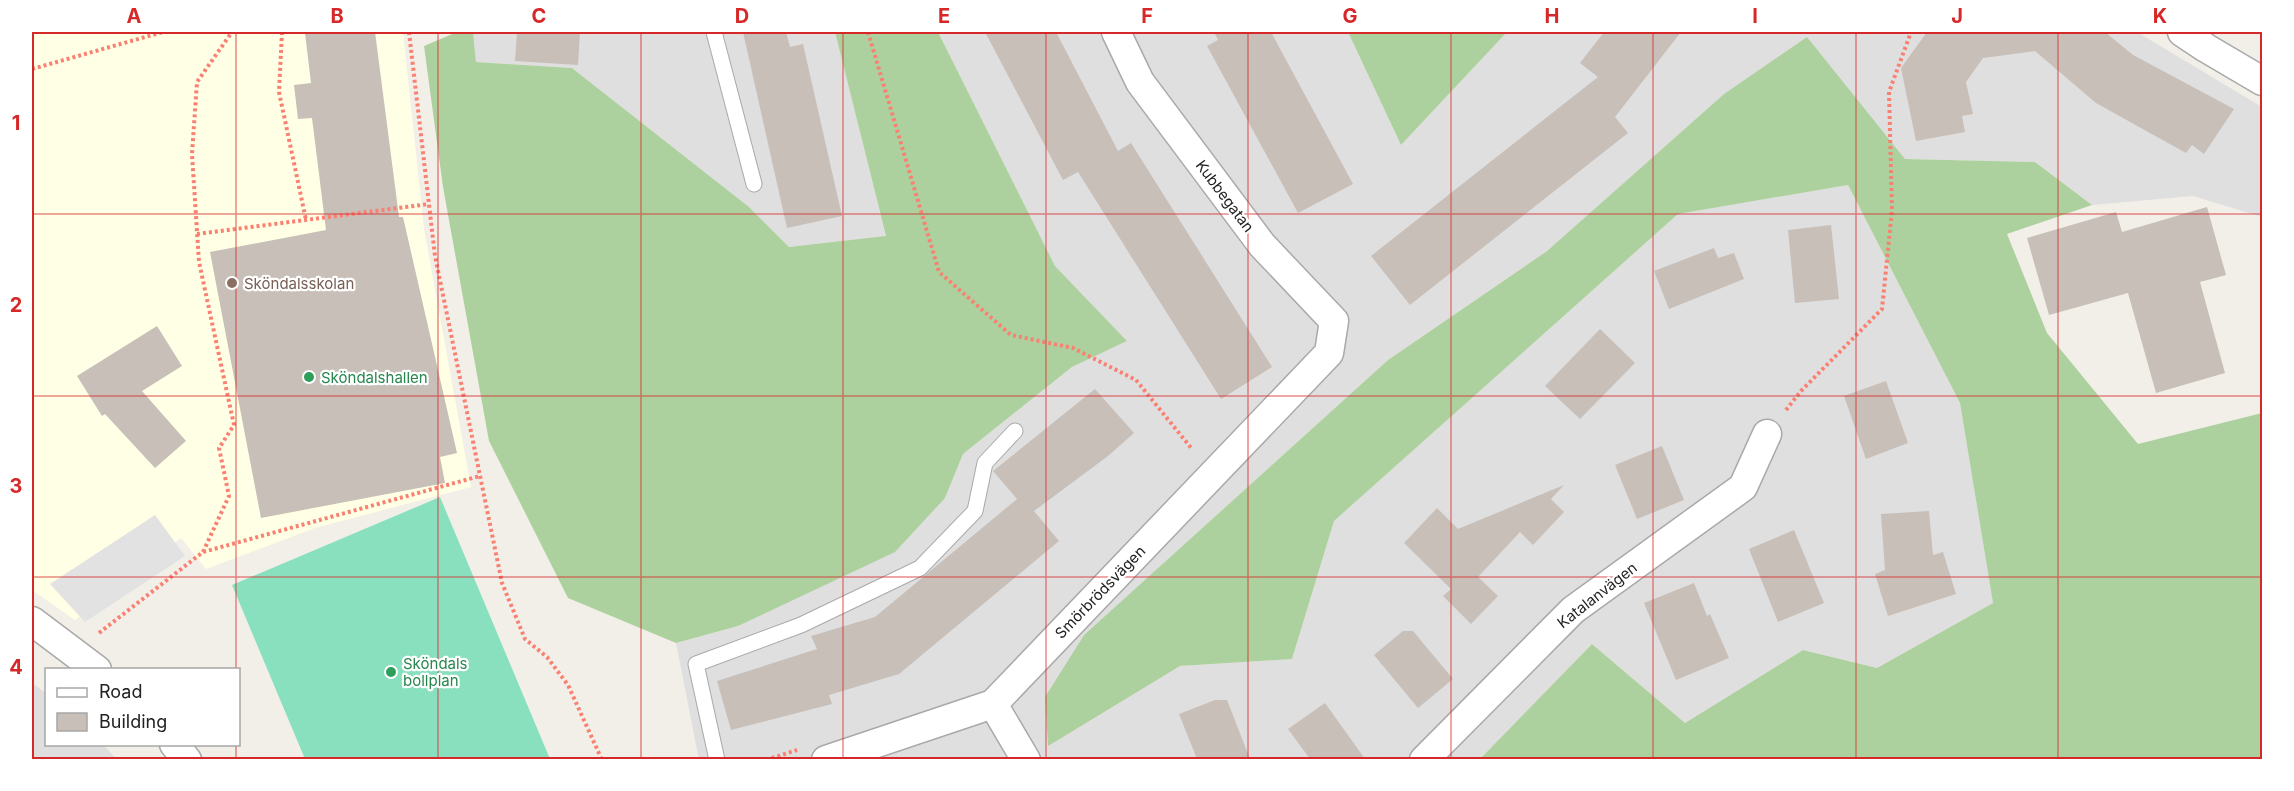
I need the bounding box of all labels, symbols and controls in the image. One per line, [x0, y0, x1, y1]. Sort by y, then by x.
text: A [127, 4, 142, 28]
text: B [330, 4, 344, 28]
text: C [532, 4, 546, 28]
text: D [735, 4, 749, 28]
text: E [938, 4, 950, 28]
text: F [1141, 4, 1153, 28]
text: G [1342, 4, 1358, 28]
text: H [1545, 4, 1559, 28]
text: I [1752, 4, 1758, 28]
text: J [1951, 4, 1963, 28]
text: K [2153, 4, 2167, 28]
text: 1 [12, 111, 20, 135]
street label: Kubbegatan [1192, 156, 1258, 236]
place label: Sköndalsskolan [244, 274, 354, 293]
marker: Sköndalsskolan [225, 276, 239, 290]
text: 2 [10, 293, 22, 317]
place label: Sköndalshallen [321, 368, 428, 387]
marker: Sköndalshallen [302, 370, 316, 384]
text: 3 [10, 474, 22, 498]
street label: Smörbrödsvägen [1051, 542, 1149, 642]
street label: Katalanvägen [1553, 558, 1641, 632]
place label: Sköndals bollplan [403, 654, 468, 690]
text: 4 [9, 655, 23, 679]
marker: Sköndals bollplan [384, 665, 398, 679]
legend [45, 668, 240, 746]
text: Road [99, 681, 142, 702]
text: Building [99, 711, 167, 732]

